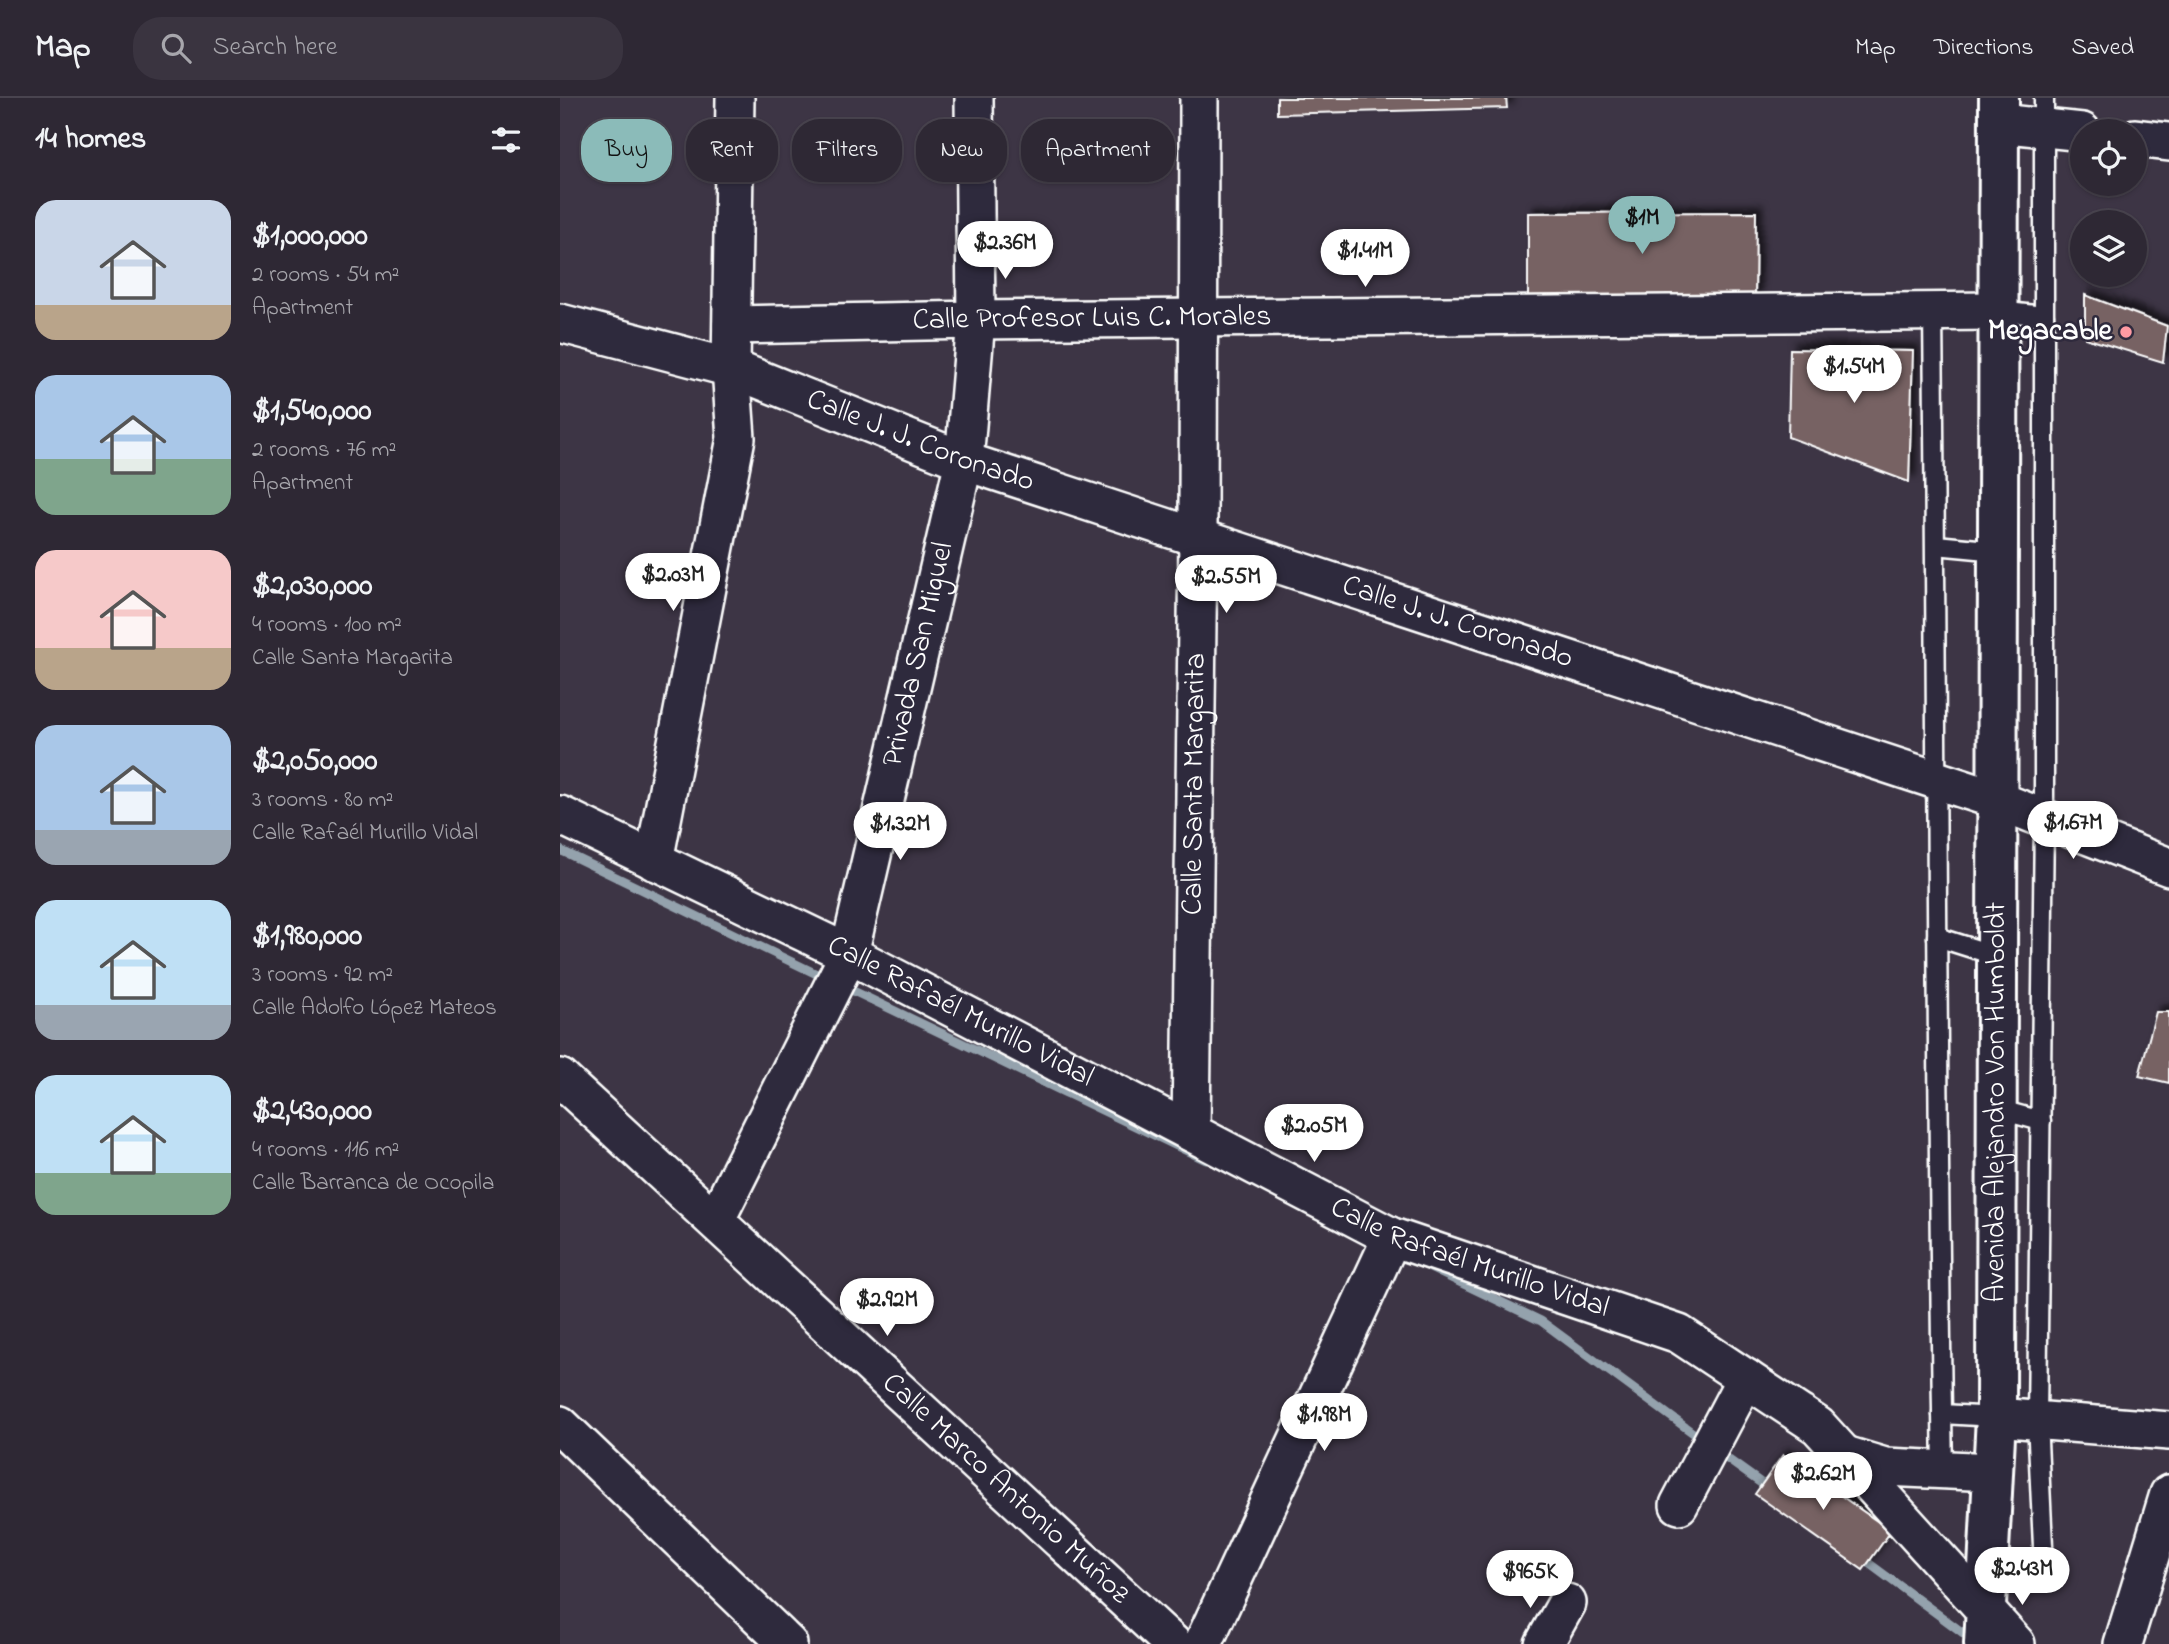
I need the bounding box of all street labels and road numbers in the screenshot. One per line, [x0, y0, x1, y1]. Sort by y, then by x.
street label: Calle Profesor Luis C. Morales [912, 295, 1272, 343]
street label: Calle J. J. Coronado [800, 378, 1040, 505]
street label: Privada San Miguel [871, 538, 966, 771]
street label: Calle J. J. Coronado [1336, 564, 1579, 681]
street label: Calle Santa Margarita [1172, 653, 1219, 915]
street label: Avenida Alejandro Von Humboldt [1974, 902, 2019, 1303]
street label: Calle Rafaél Murillo Vidal [819, 925, 1101, 1100]
street label: Calle Rafaél Murillo Vidal [1322, 1186, 1615, 1331]
street label: Calle Marco Antonio Muñoz [871, 1363, 1140, 1616]

